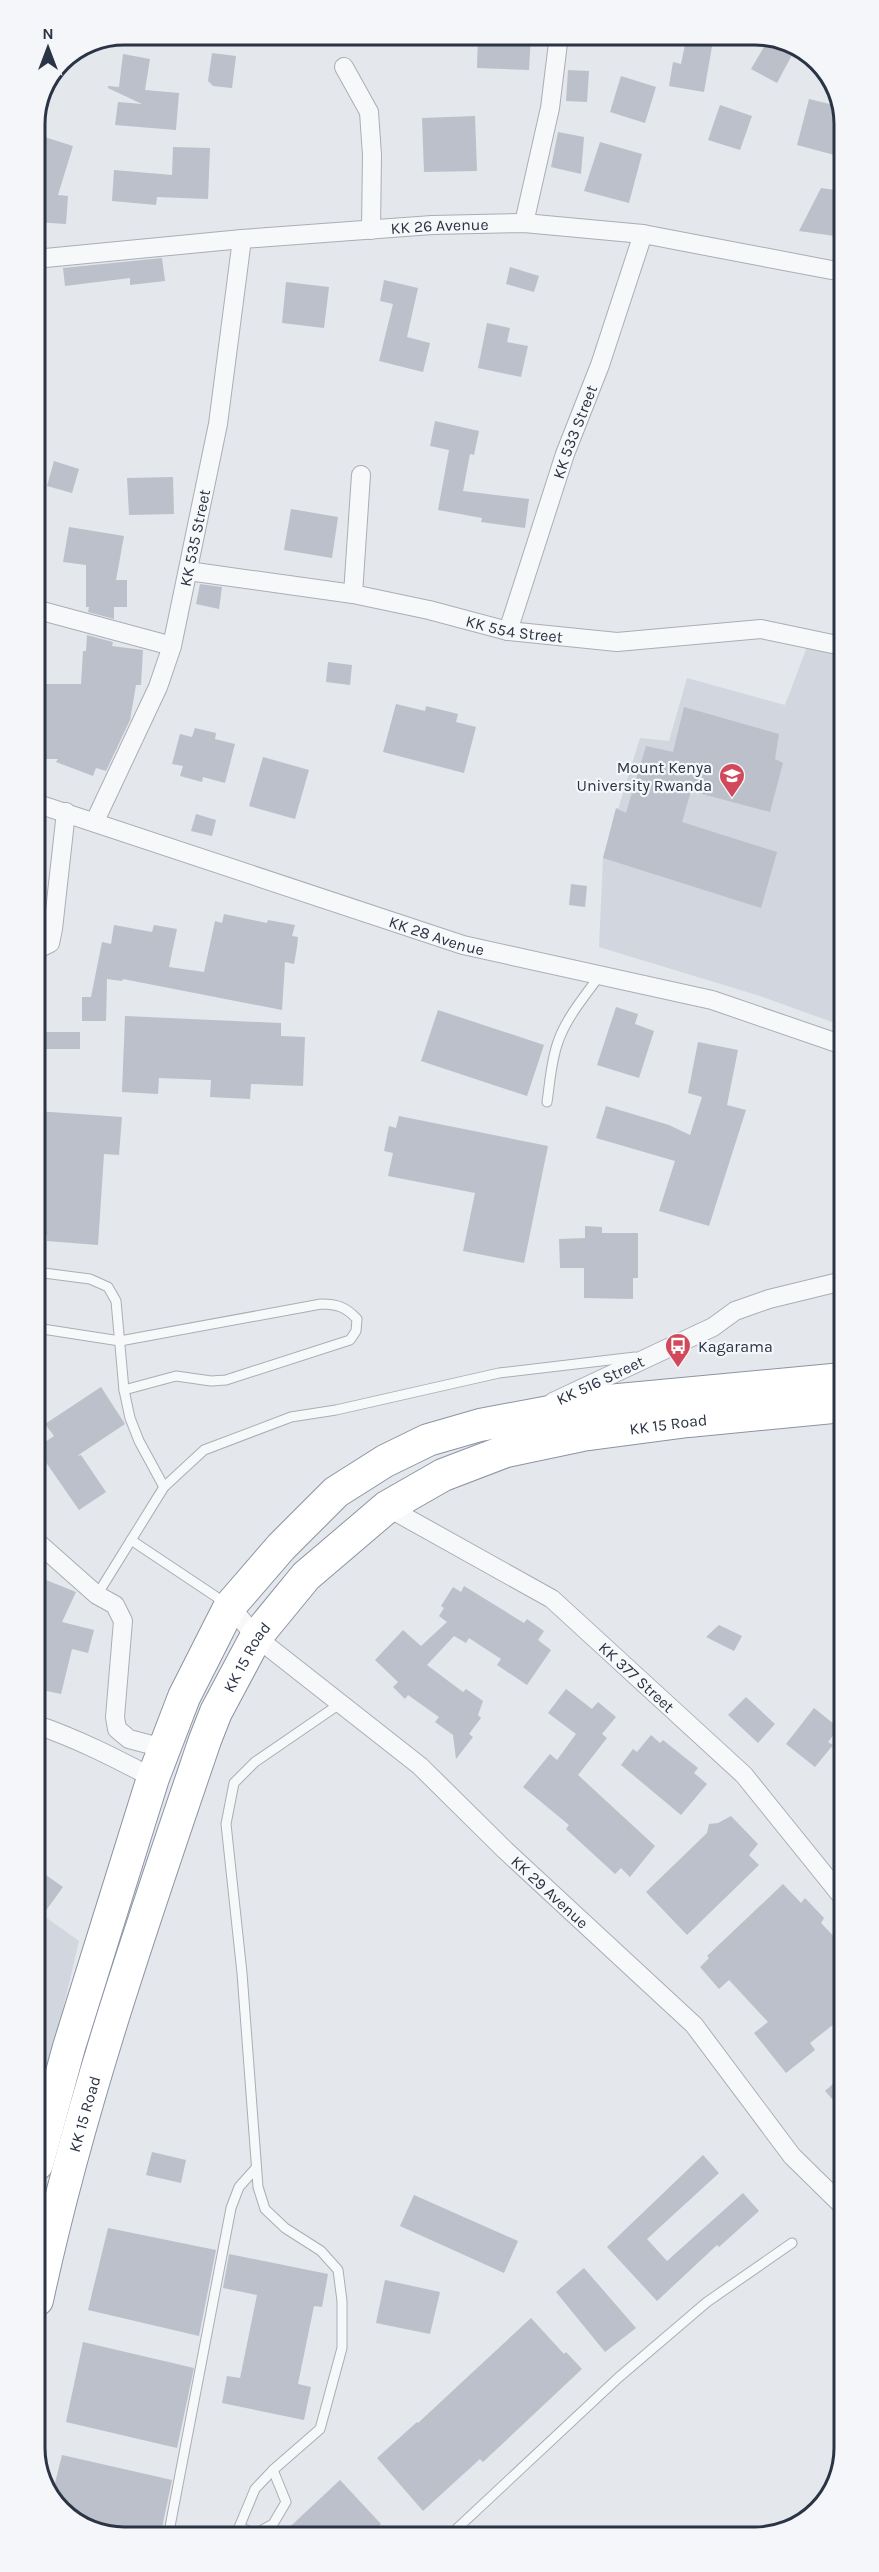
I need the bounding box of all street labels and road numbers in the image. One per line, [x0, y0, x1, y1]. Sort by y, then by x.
street label: KK 26 Avenue [390, 215, 489, 238]
street label: KK 533 Street [549, 382, 601, 481]
street label: KK 535 Street [176, 488, 214, 588]
street label: KK 554 Street [464, 611, 564, 646]
street label: KK 28 Avenue [386, 912, 486, 959]
street label: KK 516 Street [553, 1352, 647, 1409]
street label: KK 15 Road [628, 1410, 708, 1439]
street label: KK 15 Road [219, 1618, 275, 1696]
street label: KK 377 Street [595, 1638, 678, 1716]
street label: KK 29 Avenue [507, 1852, 592, 1932]
street label: KK 15 Road [65, 2074, 105, 2154]

